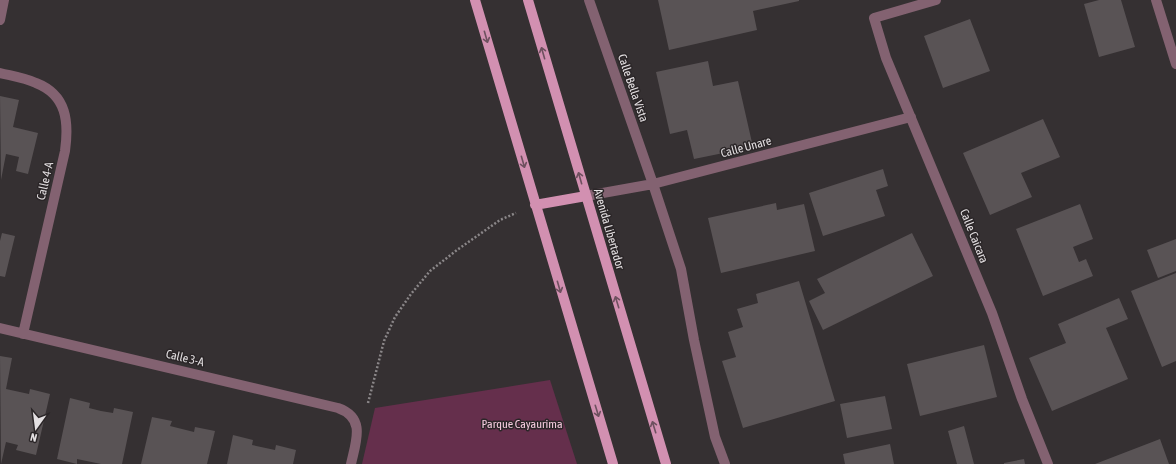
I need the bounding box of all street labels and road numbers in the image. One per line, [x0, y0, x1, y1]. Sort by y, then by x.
street label: Calle Bella Vista [615, 52, 651, 124]
street label: Calle Unare [719, 134, 773, 160]
street label: Calle 4-A [34, 160, 56, 201]
street label: Avenida Libertador [591, 187, 627, 272]
street label: Calle Caicara [957, 207, 991, 265]
street label: Calle 3-A [165, 347, 206, 369]

